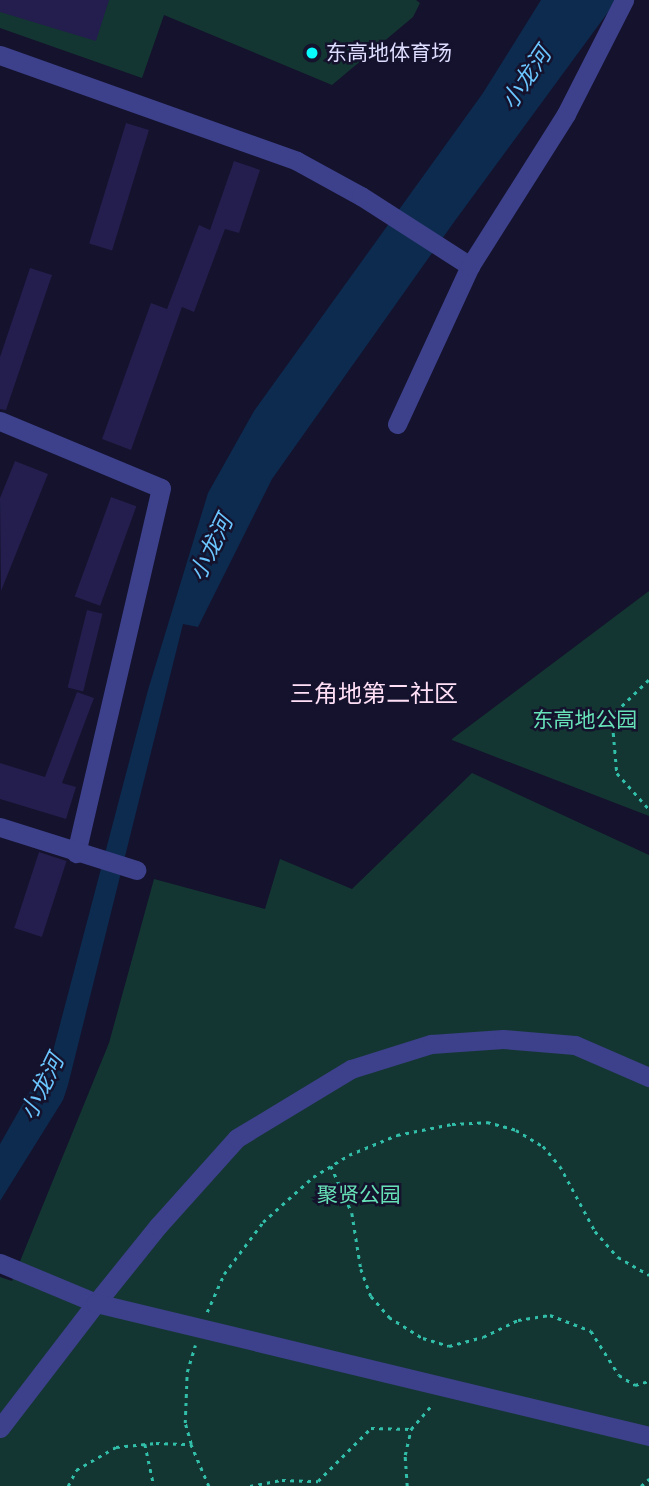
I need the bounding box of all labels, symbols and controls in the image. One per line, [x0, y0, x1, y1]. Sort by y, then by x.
place label: 东高地体育场 [326, 40, 452, 66]
water label: 小龙河 [495, 42, 557, 114]
marker: 东高地体育场 [304, 45, 320, 61]
water label: 小龙河 [183, 511, 239, 585]
district label: 三角地第二社区 [290, 680, 458, 708]
park label: 东高地公园 [533, 707, 637, 733]
water label: 小龙河 [14, 1050, 70, 1124]
park label: 聚贤公园 [317, 1182, 401, 1208]

